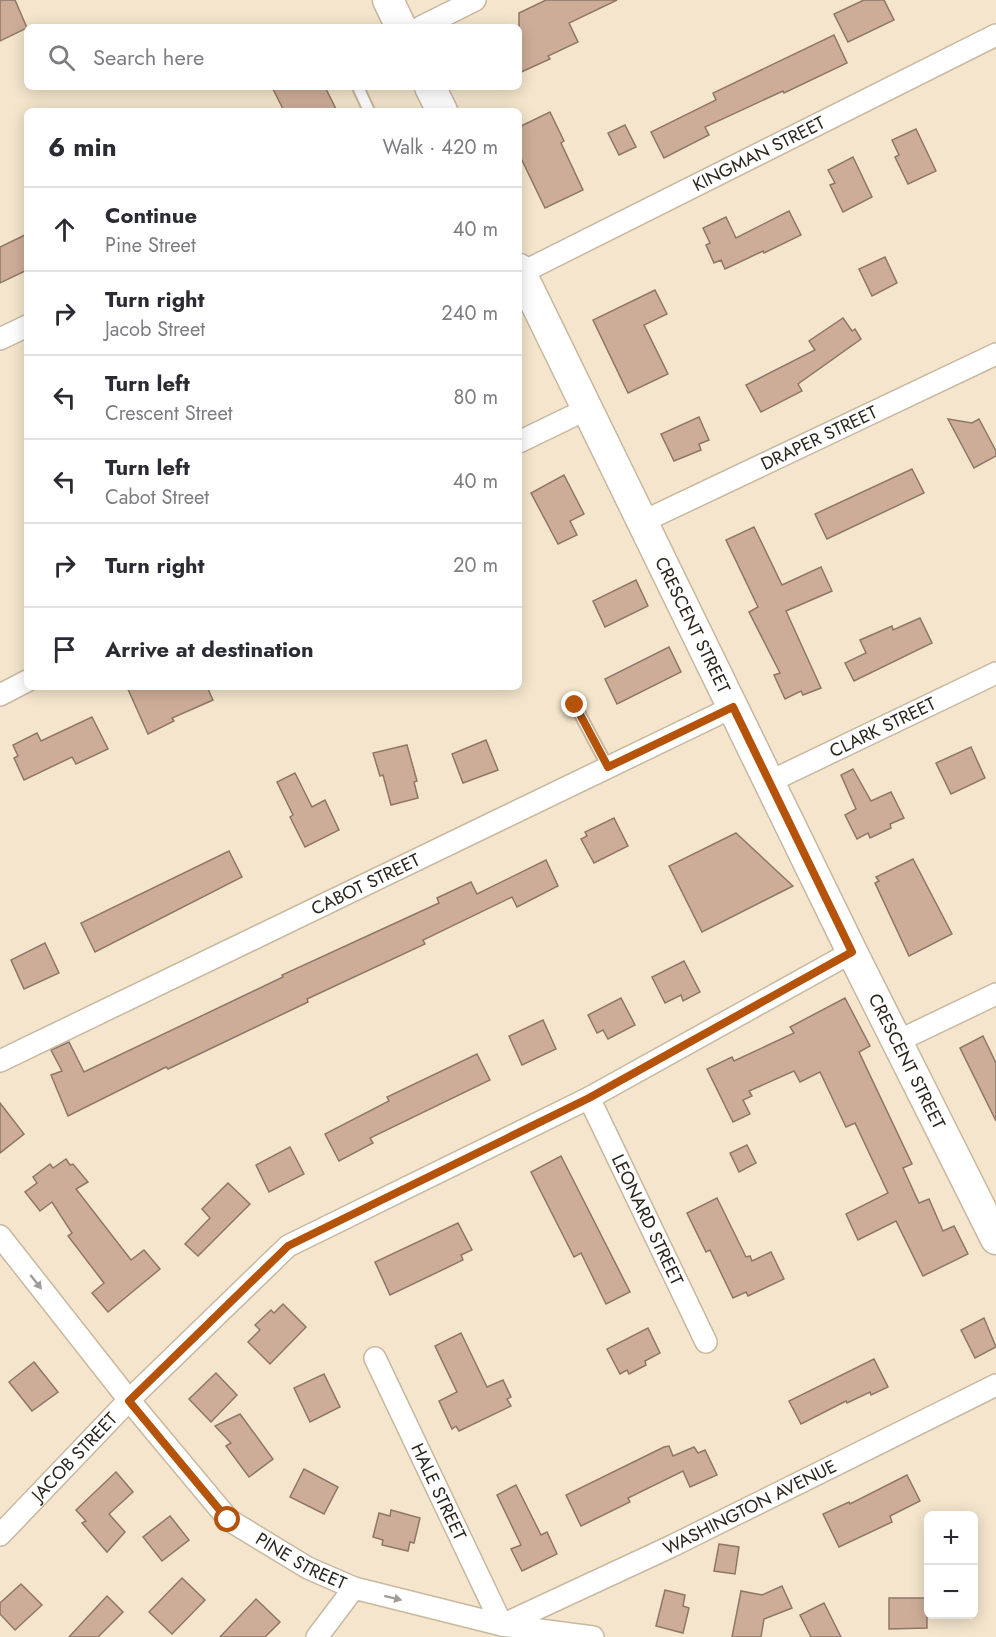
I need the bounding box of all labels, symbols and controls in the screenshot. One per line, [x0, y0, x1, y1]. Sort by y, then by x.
search box [24, 24, 522, 90]
icon: search [45, 41, 78, 74]
text: Search here [93, 41, 204, 73]
street label: KINGMAN STREET [688, 109, 830, 198]
text: 6 min [48, 128, 117, 166]
text: Walk · 420 m [383, 133, 498, 162]
text: Continue [105, 199, 197, 231]
icon: ahead [48, 213, 81, 246]
text: 40 m [453, 215, 498, 244]
text: Pine Street [105, 231, 196, 260]
text: Turn right [105, 283, 205, 315]
icon: right [48, 297, 81, 330]
text: 240 m [441, 299, 498, 328]
text: Jacob Street [105, 315, 205, 344]
text: Turn left [105, 367, 190, 399]
icon: left [48, 381, 81, 414]
text: 80 m [453, 383, 498, 412]
text: Crescent Street [105, 399, 233, 428]
street label: DRAPER STREET [757, 399, 882, 477]
text: Turn left [105, 451, 190, 483]
icon: left [48, 465, 81, 498]
text: 40 m [453, 467, 498, 496]
text: Cabot Street [105, 483, 209, 512]
icon: right [48, 549, 81, 582]
text: Turn right [105, 549, 205, 581]
text: 20 m [453, 551, 498, 580]
street label: CRESCENT STREET [648, 552, 737, 698]
icon: arrive [48, 633, 81, 666]
text: Arrive at destination [105, 633, 314, 665]
route end [561, 691, 587, 717]
street label: CLARK STREET [825, 691, 941, 764]
street label: CABOT STREET [307, 847, 425, 922]
street label: CRESCENT STREET [862, 989, 952, 1134]
street label: LEONARD STREET [605, 1150, 690, 1290]
one-way arrow [30, 1274, 43, 1290]
street label: JACOB STREET [24, 1406, 124, 1509]
street label: HALE STREET [404, 1439, 473, 1545]
street label: WASHINGTON AVENUE [659, 1453, 841, 1561]
route start [214, 1506, 240, 1532]
map controls [924, 1511, 978, 1619]
button: + [924, 1511, 978, 1565]
street label: PINE STREET [251, 1526, 351, 1596]
button: − [924, 1565, 978, 1619]
one-way arrow [384, 1593, 402, 1603]

